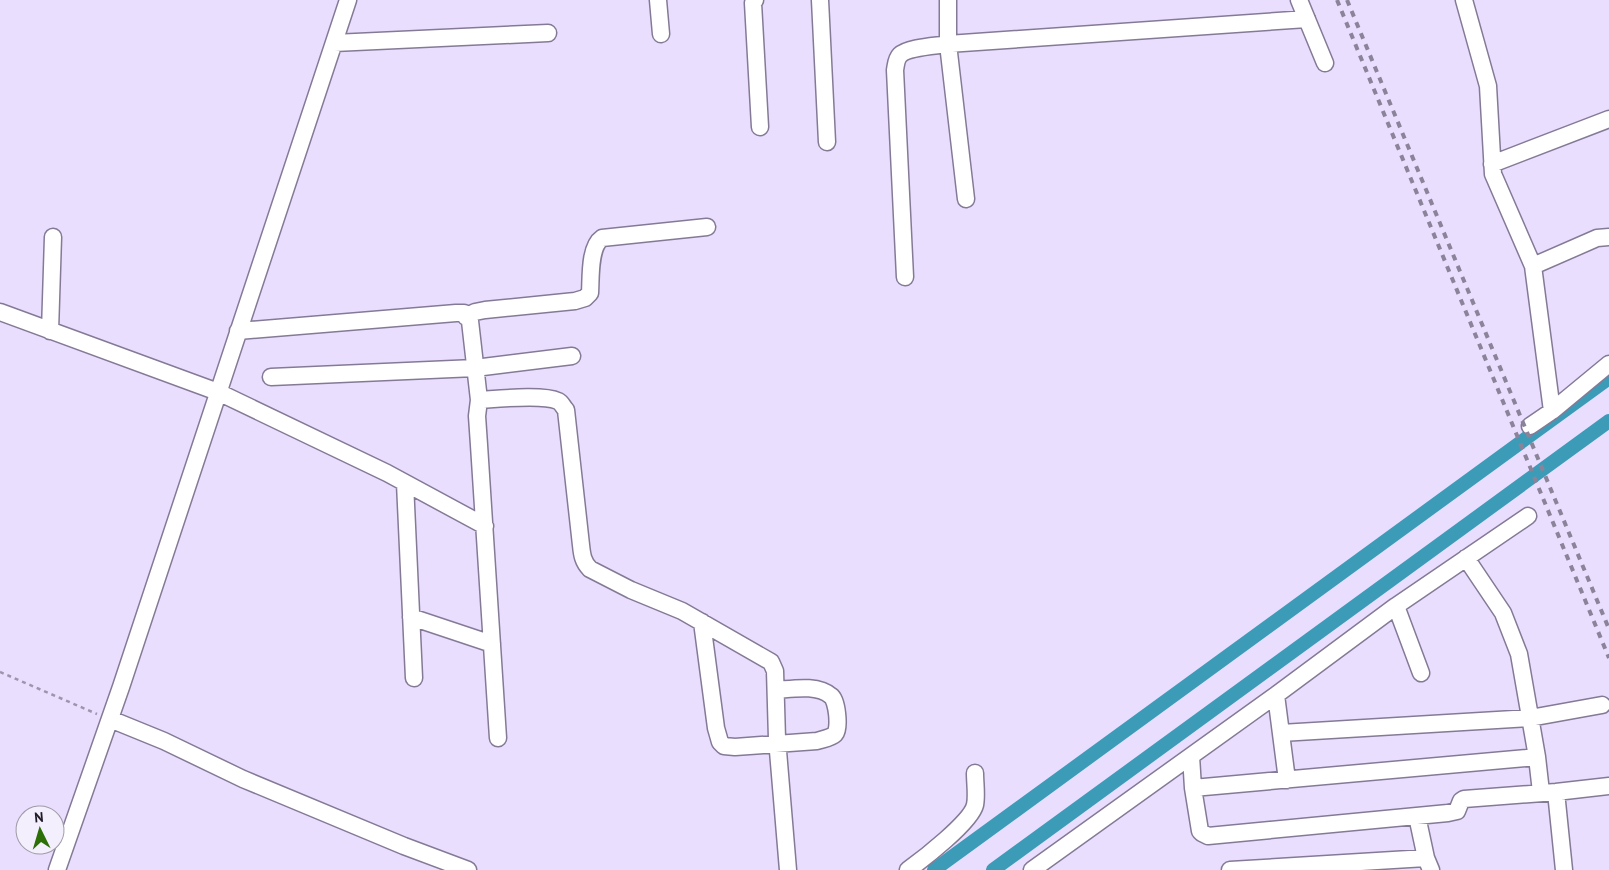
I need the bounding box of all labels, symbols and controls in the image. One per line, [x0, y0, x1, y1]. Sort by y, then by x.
north arrow [15, 805, 65, 855]
text: N [33, 808, 44, 826]

